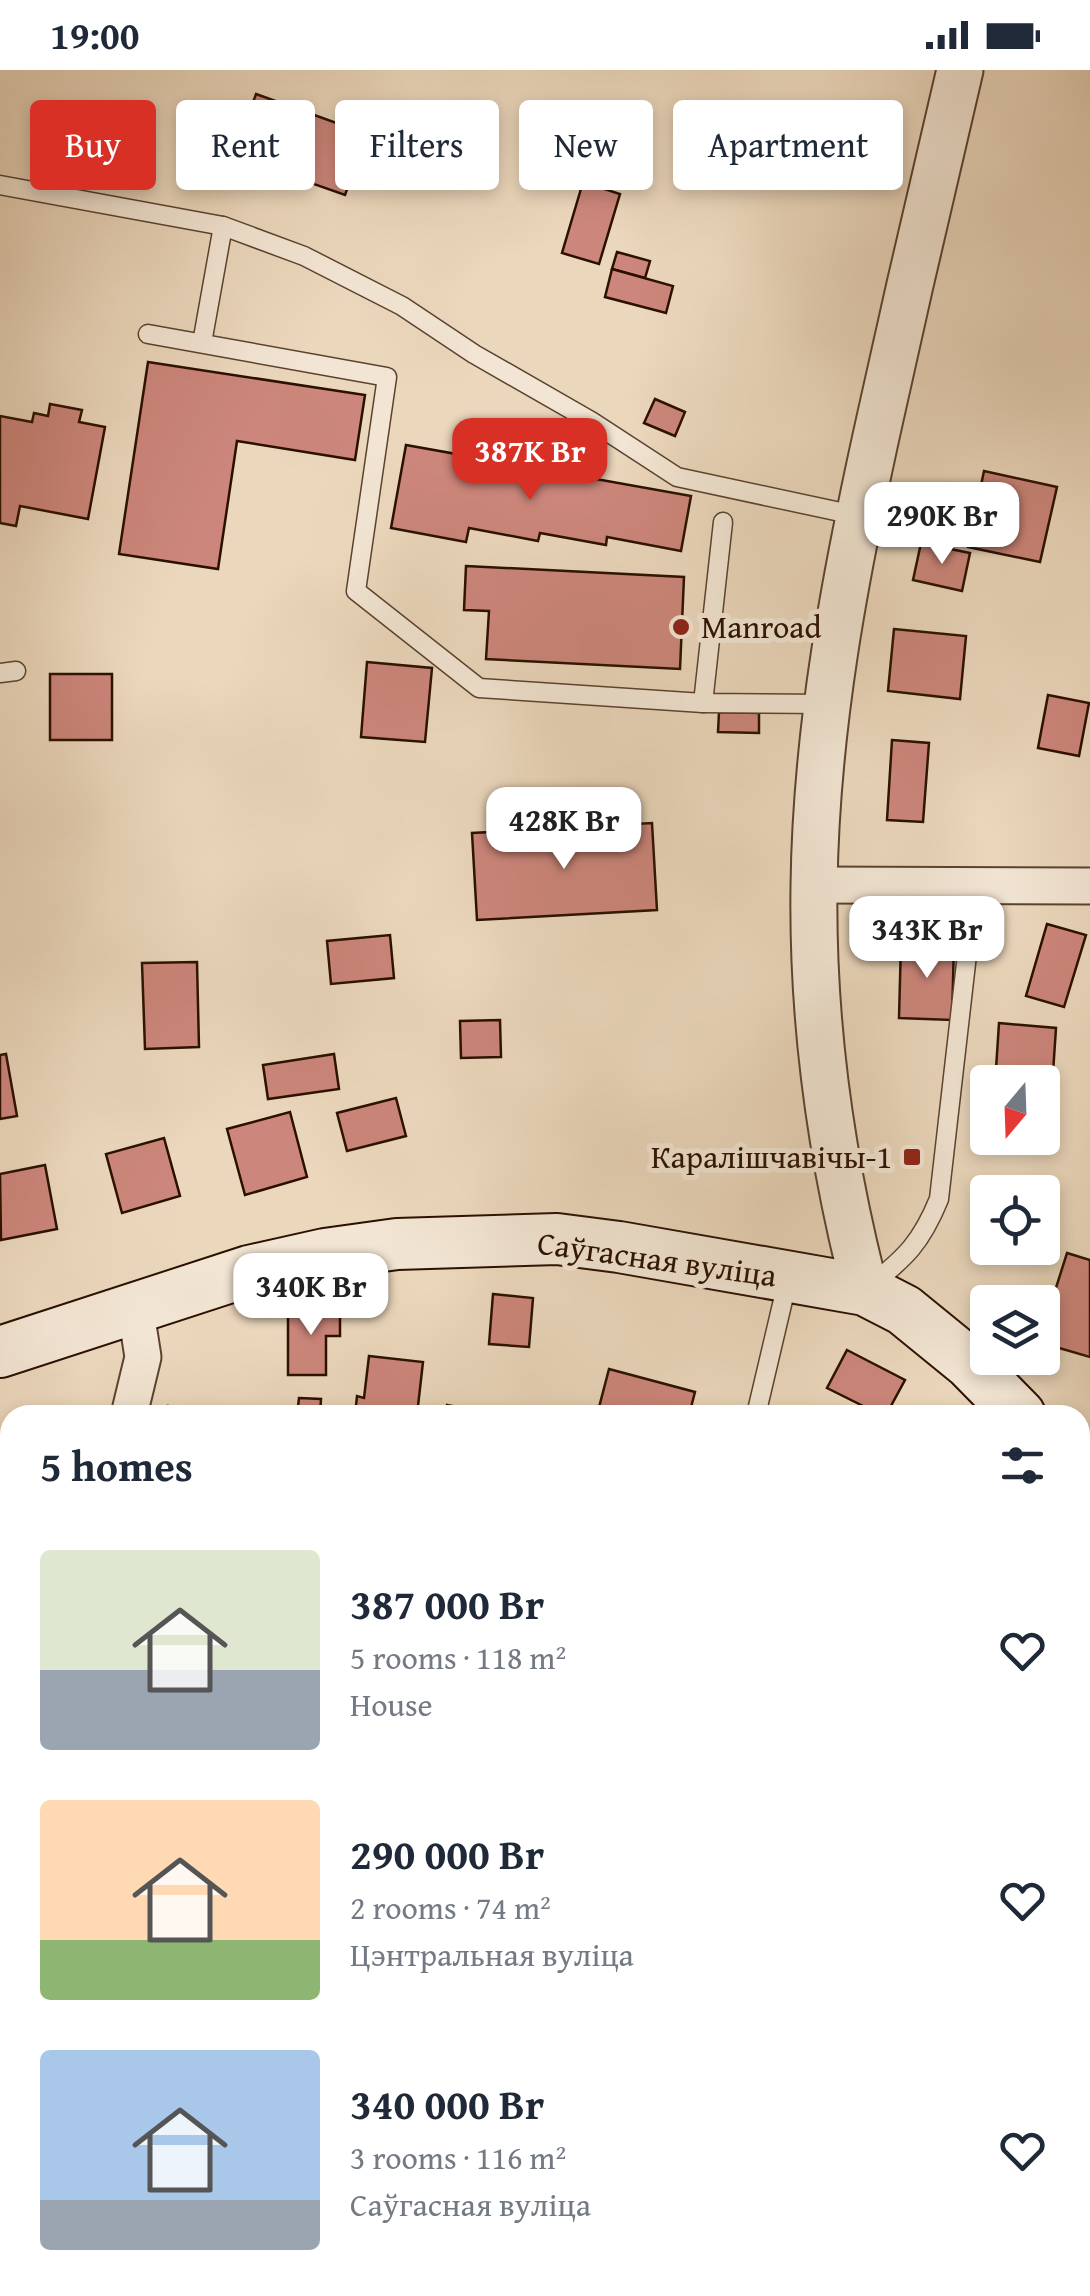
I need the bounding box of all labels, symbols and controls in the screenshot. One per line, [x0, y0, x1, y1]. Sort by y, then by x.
text: 19:00 [50, 7, 140, 63]
chip: Buy [30, 100, 156, 190]
chip: Rent [176, 100, 315, 190]
chip: Filters [335, 100, 499, 190]
chip: New [519, 100, 653, 190]
chip: Apartment [673, 100, 903, 190]
pin: 387K Br [438, 418, 622, 503]
text: 387K Br [474, 427, 586, 474]
pin: 290K Br [850, 482, 1034, 567]
text: 290K Br [886, 491, 998, 538]
place label: Manroad [701, 603, 822, 650]
marker: Manroad [670, 616, 692, 638]
pin: 428K Br [472, 787, 656, 872]
text: 428K Br [508, 796, 620, 843]
pin: 343K Br [835, 896, 1019, 981]
text: 343K Br [871, 905, 983, 952]
north arrow [970, 1065, 1060, 1155]
map controls [970, 1065, 1060, 1375]
place label: Каралішчавічы-1 [651, 1133, 892, 1180]
marker: Каралішчавічы-1 [901, 1146, 923, 1168]
button: locate [970, 1175, 1060, 1265]
street label: Саўгасная вуліца [535, 1218, 780, 1299]
pin: 340K Br [219, 1253, 403, 1338]
text: 340K Br [255, 1262, 367, 1309]
button: layers [970, 1285, 1060, 1375]
text: 5 homes [40, 1435, 193, 1496]
icon: filters [995, 1438, 1050, 1493]
text: 387 000 Br [350, 1573, 544, 1634]
icon: home [120, 1590, 240, 1710]
icon: heart [995, 1623, 1050, 1678]
text: 5 rooms · 118 m² [350, 1634, 566, 1681]
text: House [350, 1681, 433, 1728]
text: 290 000 Br [350, 1823, 544, 1884]
icon: home [120, 1840, 240, 1960]
icon: heart [995, 1873, 1050, 1928]
text: 2 rooms · 74 m² [350, 1884, 551, 1931]
text: Цэнтральная вуліца [350, 1931, 634, 1978]
text: 340 000 Br [350, 2073, 544, 2134]
icon: home [120, 2090, 240, 2210]
icon: heart [995, 2123, 1050, 2178]
text: 3 rooms · 116 m² [350, 2134, 566, 2181]
text: Саўгасная вуліца [350, 2181, 591, 2228]

